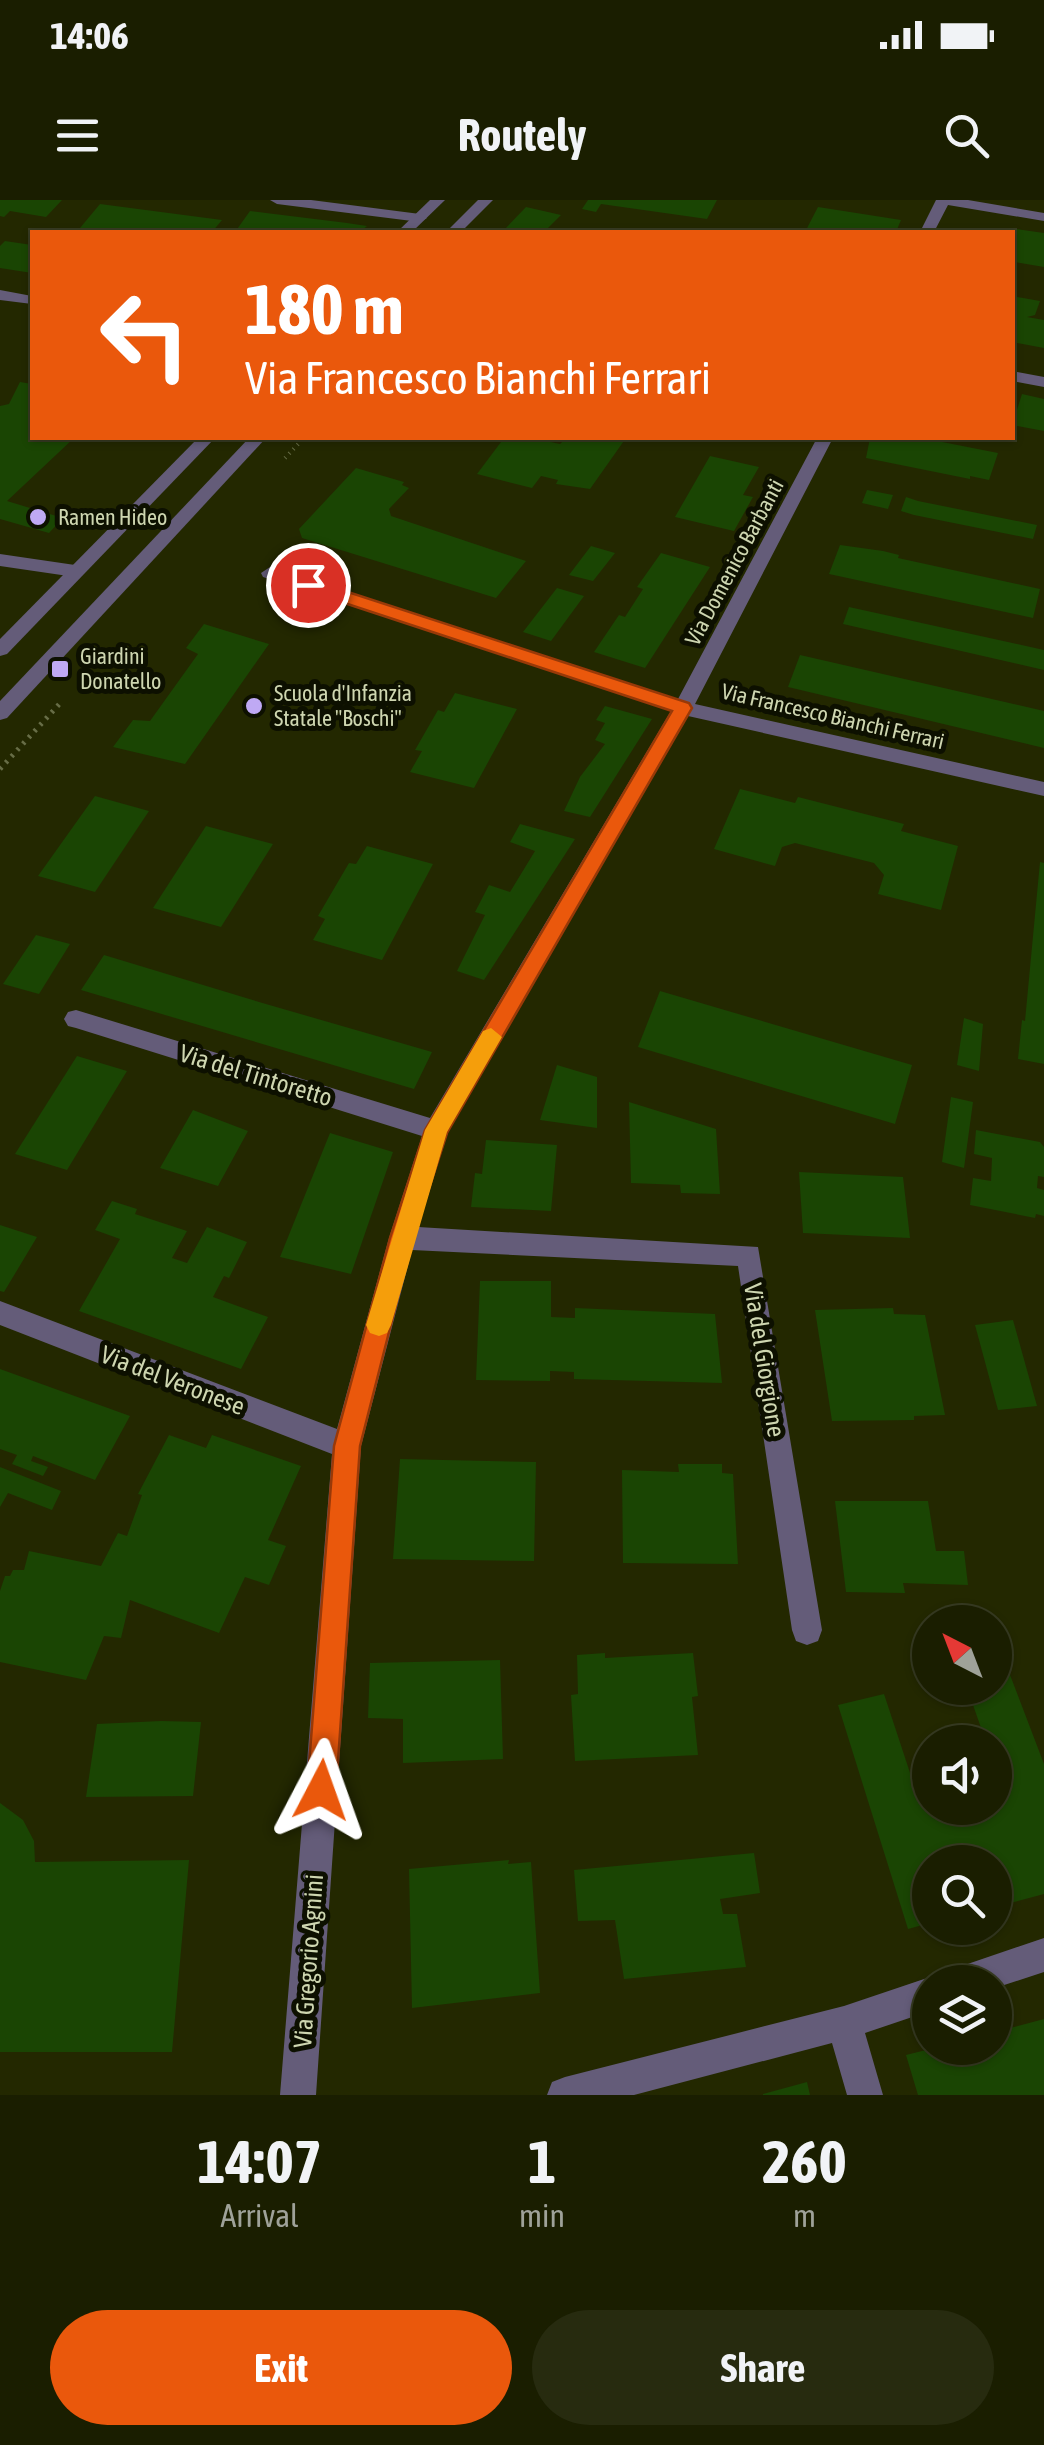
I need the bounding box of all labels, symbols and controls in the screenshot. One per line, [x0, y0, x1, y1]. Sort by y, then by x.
text: 14:06 [50, 14, 129, 57]
icon: menu [50, 108, 105, 163]
icon: search [939, 108, 994, 163]
text: Routely [458, 109, 586, 161]
text: 180 m [245, 269, 404, 349]
icon: left [80, 270, 210, 400]
text: Via Francesco Bianchi Ferrari [245, 352, 711, 404]
street label: Via Domenico Barbanti [679, 474, 789, 650]
place label: Ramen Hideo [58, 504, 167, 530]
marker: Ramen Hideo [27, 506, 49, 528]
pin [266, 543, 351, 628]
icon: arrive [281, 558, 336, 613]
place label: Giardini Donatello [80, 643, 161, 694]
marker: Giardini Donatello [49, 658, 71, 680]
street label: Via Francesco Bianchi Ferrari [719, 678, 947, 754]
place label: Scuola d'Infanzia Statale "Boschi" [274, 680, 412, 731]
marker: Scuola d'Infanzia Statale "Boschi" [243, 695, 265, 717]
street label: Via del Tintoretto [176, 1039, 336, 1111]
street label: Via del Giorgione [739, 1281, 791, 1439]
street label: Via del Veronese [97, 1340, 249, 1420]
north arrow [912, 1605, 1012, 1705]
map controls [912, 1605, 1012, 2065]
button: sound [912, 1725, 1012, 1825]
position arrow [269, 1738, 373, 1842]
button: search [912, 1845, 1012, 1945]
street label: Via Gregorio Agnini [288, 1873, 328, 2049]
button: layers [912, 1965, 1012, 2065]
text: 14:07 [197, 2127, 322, 2196]
text: 1 [528, 2127, 556, 2196]
text: 260 [762, 2127, 847, 2196]
text: Arrival [220, 2197, 299, 2234]
text: min [519, 2197, 565, 2234]
text: m [793, 2197, 816, 2234]
button: Exit [50, 2310, 512, 2425]
button: Share [532, 2310, 994, 2425]

